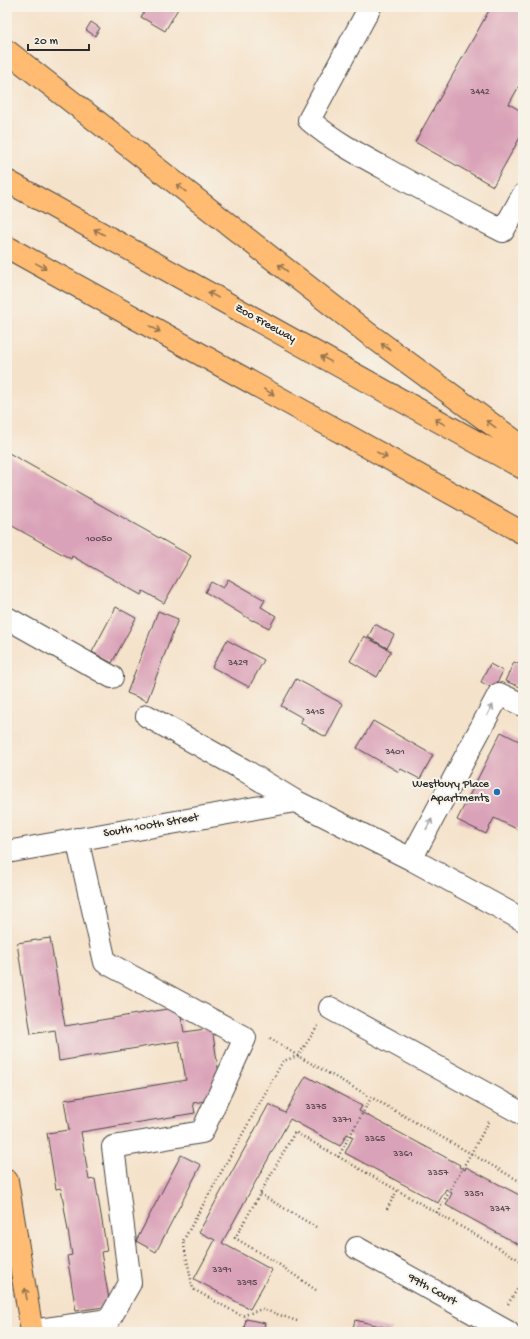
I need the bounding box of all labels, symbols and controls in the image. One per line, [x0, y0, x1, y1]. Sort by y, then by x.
scale bar [28, 26, 89, 52]
text: 20 m [34, 35, 59, 49]
house number: 3442 [469, 86, 490, 98]
one-way arrow [176, 183, 187, 192]
one-way arrow [93, 228, 105, 236]
one-way arrow [35, 262, 47, 270]
one-way arrow [278, 264, 289, 272]
one-way arrow [207, 291, 219, 299]
street label: Zoo Freeway [232, 301, 298, 347]
one-way arrow [149, 325, 161, 333]
one-way arrow [381, 343, 392, 352]
one-way arrow [320, 354, 332, 362]
one-way arrow [262, 388, 274, 396]
one-way arrow [434, 417, 446, 425]
one-way arrow [486, 420, 497, 428]
one-way arrow [376, 451, 388, 459]
house number: 10050 [85, 533, 112, 545]
house number: 3429 [227, 657, 248, 669]
one-way arrow [487, 704, 494, 716]
house number: 3415 [304, 706, 325, 718]
house number: 3401 [384, 746, 405, 758]
place label: Westbury Place Apartments [412, 778, 490, 806]
marker: Westbury Place Apartments [492, 787, 502, 797]
street label: South 100th Street [102, 811, 201, 841]
one-way arrow [426, 819, 433, 831]
house number: 3375 [305, 1101, 326, 1113]
house number: 3371 [331, 1114, 352, 1126]
house number: 3365 [364, 1133, 385, 1145]
house number: 3361 [392, 1148, 413, 1160]
house number: 3357 [427, 1167, 449, 1179]
house number: 3351 [463, 1188, 484, 1200]
house number: 3347 [489, 1203, 511, 1215]
house number: 3391 [211, 1264, 232, 1276]
street label: 99th Court [404, 1270, 460, 1310]
house number: 3395 [236, 1277, 257, 1289]
one-way arrow [21, 1287, 29, 1300]

